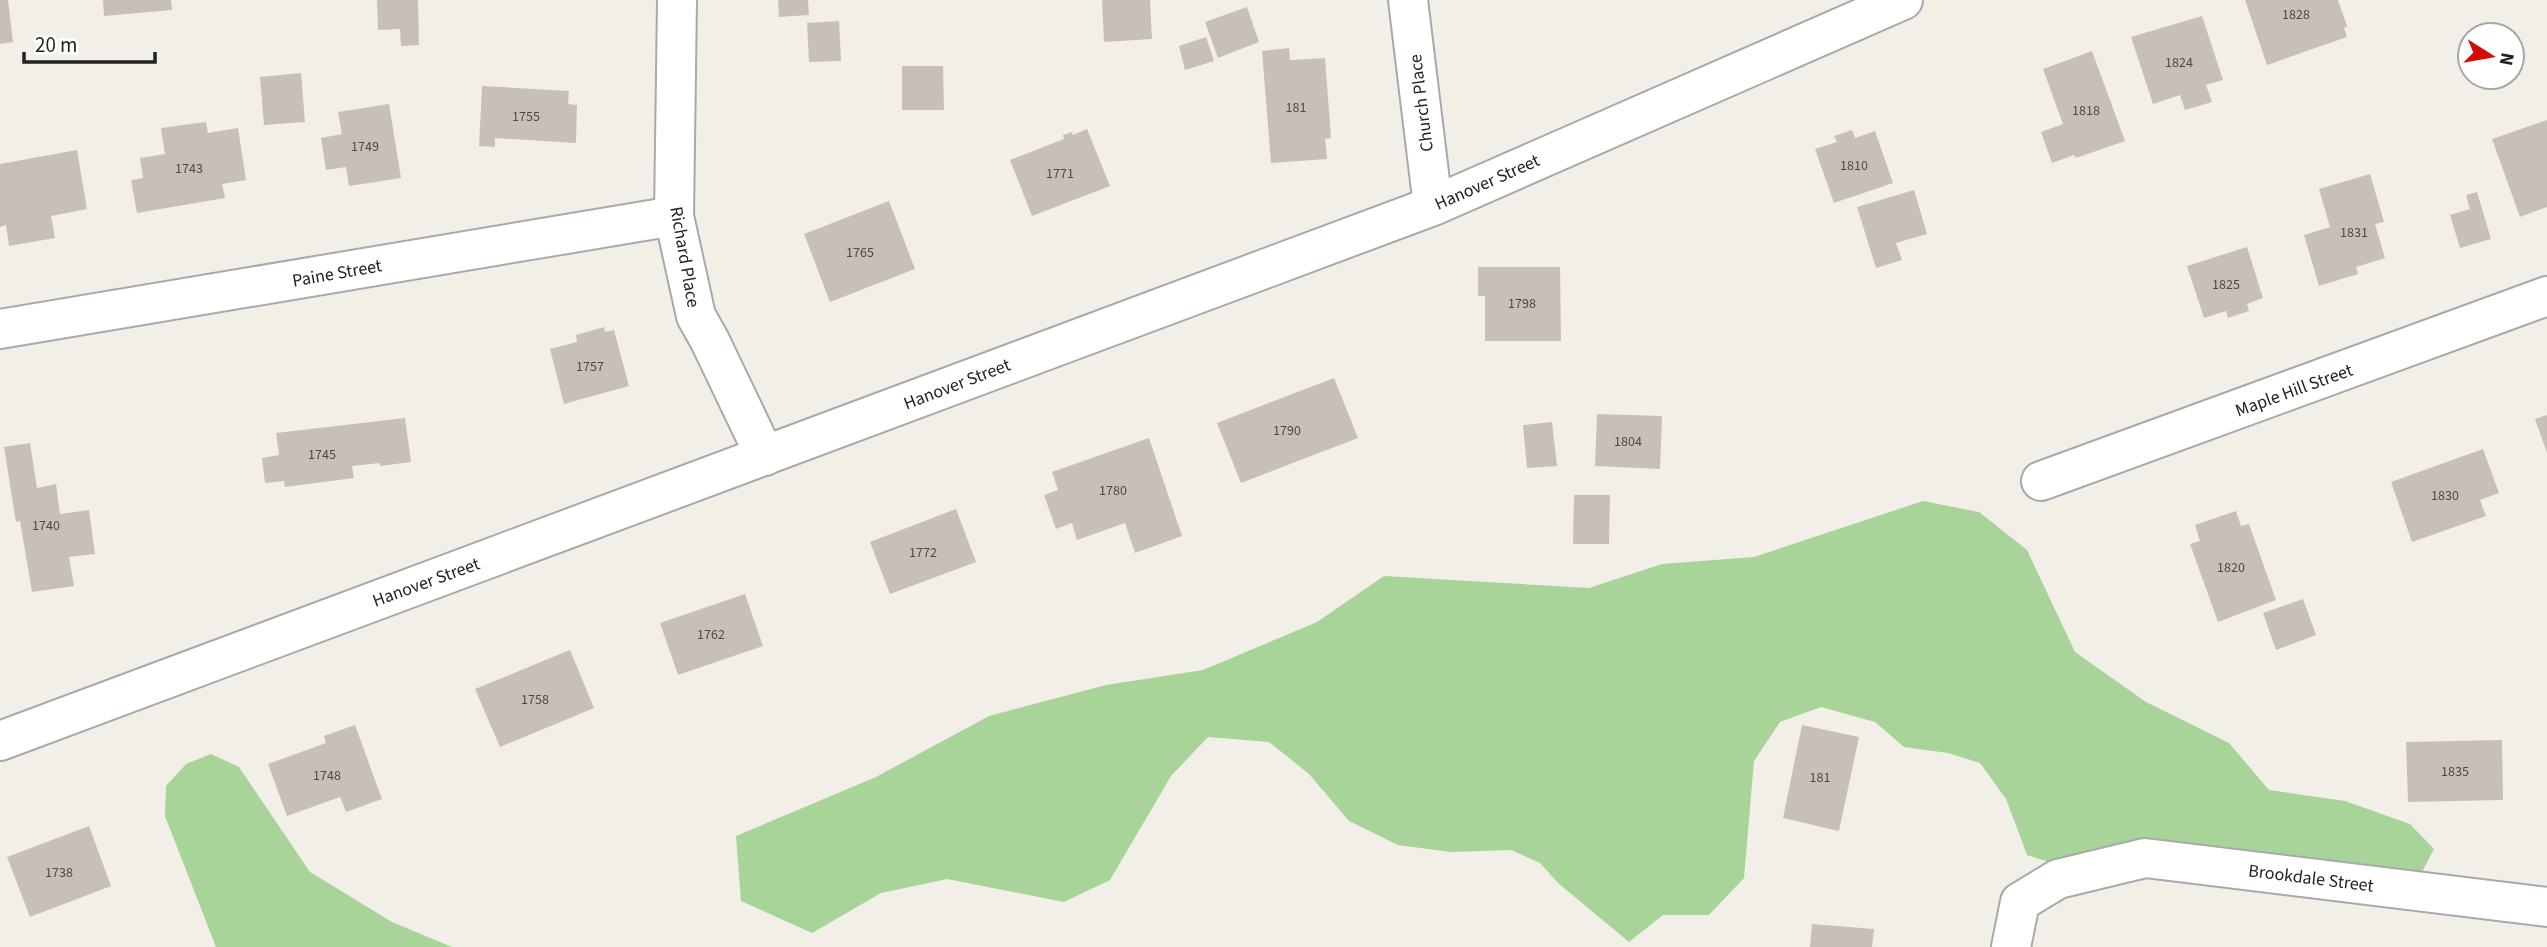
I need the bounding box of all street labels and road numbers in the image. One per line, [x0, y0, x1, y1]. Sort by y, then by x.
street label: Church Place [1403, 53, 1440, 153]
street label: Hanover Street [1431, 148, 1544, 217]
street label: Richard Place [663, 205, 706, 310]
street label: Paine Street [290, 253, 384, 294]
street label: Hanover Street [900, 353, 1014, 416]
street label: Maple Hill Street [2232, 358, 2356, 423]
street label: Hanover Street [369, 551, 483, 613]
street label: Brookdale Street [2247, 858, 2375, 899]

